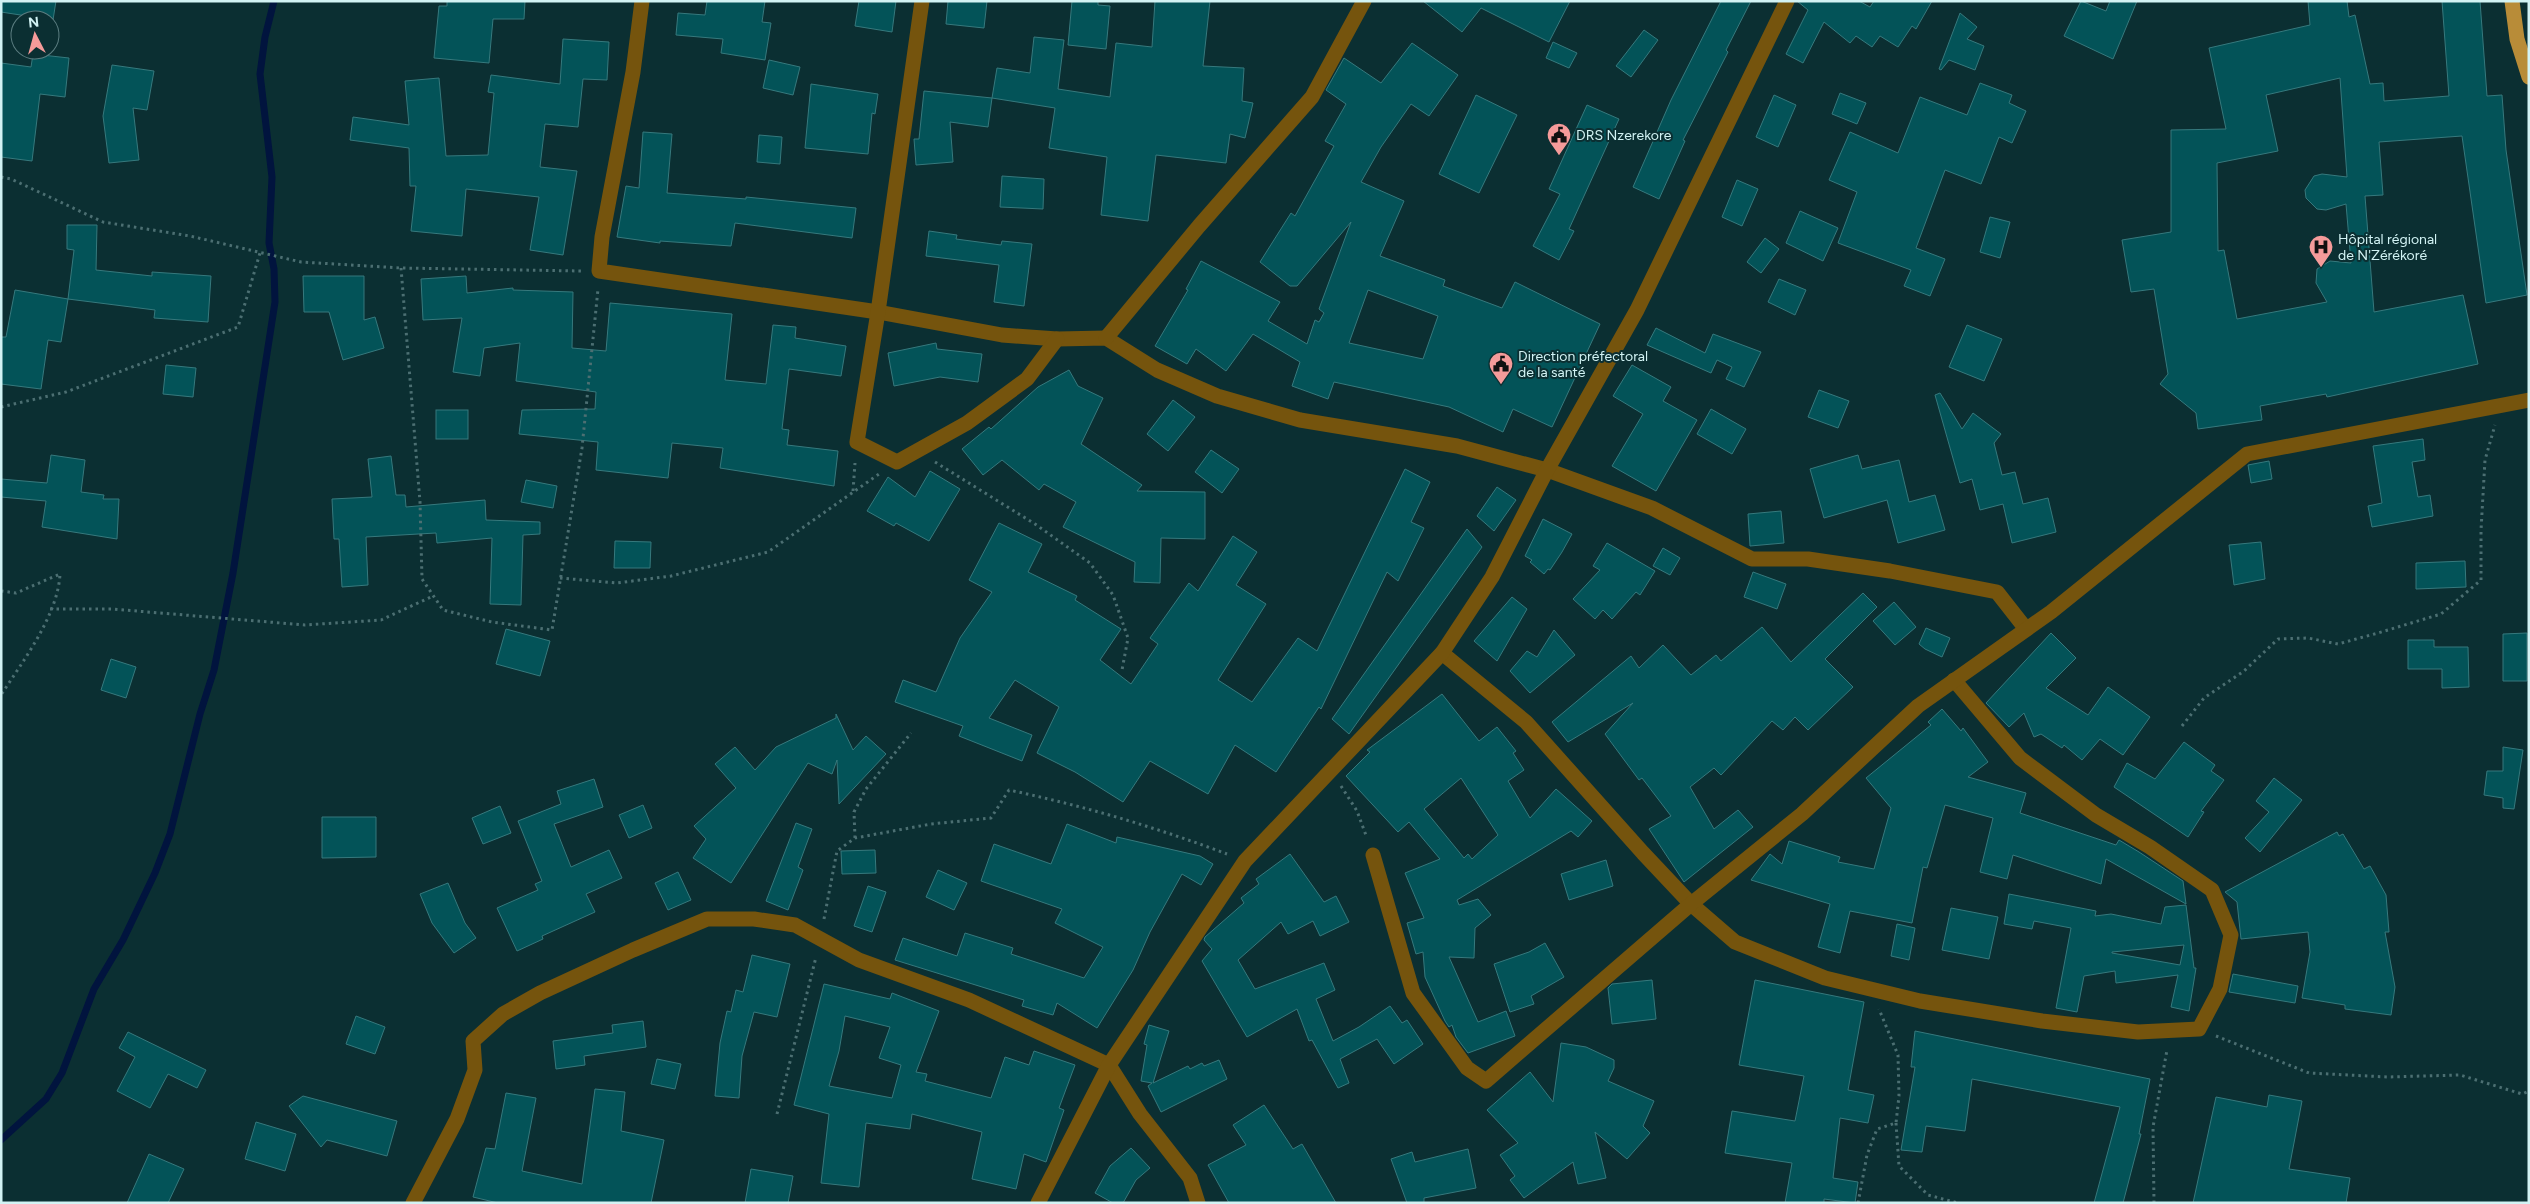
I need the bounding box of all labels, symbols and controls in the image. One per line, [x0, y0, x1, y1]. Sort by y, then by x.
north arrow [10, 10, 60, 60]
text: N [27, 14, 40, 32]
public building icon: DRS Nzerekore [1546, 122, 1572, 156]
place label: DRS Nzerekore [1576, 127, 1672, 144]
place label: Hôpital régional de N'Zérékoré [2338, 231, 2437, 264]
hospital icon: Hôpital régional de N'Zérékoré [2308, 234, 2334, 268]
place label: Direction préfectoral de la santé [1518, 348, 1648, 381]
public building icon: Direction préfectoral de la santé [1488, 351, 1514, 385]

